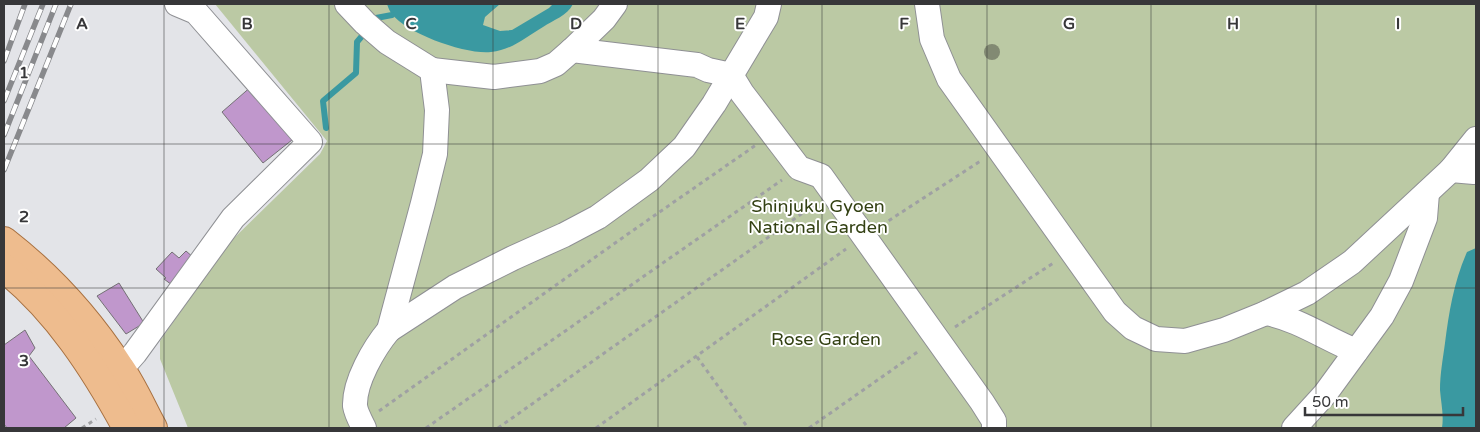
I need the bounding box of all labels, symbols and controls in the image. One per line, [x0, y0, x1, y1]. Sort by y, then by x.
text: A [76, 14, 88, 34]
text: B [241, 14, 253, 34]
text: C [405, 14, 417, 34]
text: D [570, 14, 582, 34]
text: E [735, 14, 745, 34]
text: F [899, 14, 909, 34]
text: G [1063, 14, 1075, 34]
text: H [1227, 14, 1239, 34]
text: I [1396, 14, 1400, 34]
text: 1 [19, 63, 29, 83]
park label: Shinjuku Gyoen National Garden [748, 195, 888, 238]
text: 2 [19, 207, 29, 227]
park label: Rose Garden [771, 328, 881, 350]
text: 3 [19, 351, 29, 371]
scale bar [1305, 384, 1462, 416]
text: 50 m [1312, 393, 1349, 411]

